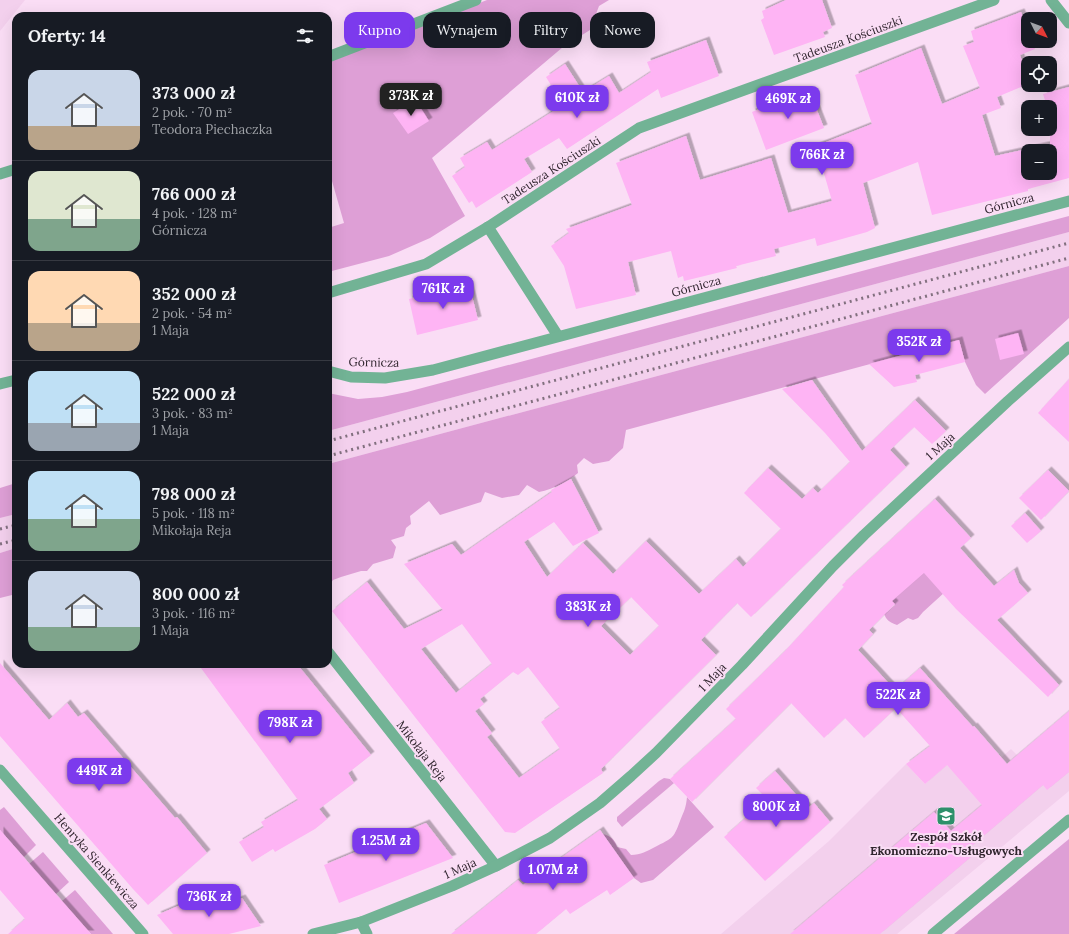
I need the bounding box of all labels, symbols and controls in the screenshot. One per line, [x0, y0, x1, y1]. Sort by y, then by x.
chip: Kupno [344, 12, 415, 48]
chip: Wynajem [423, 12, 511, 48]
chip: Filtry [519, 12, 582, 48]
chip: Nowe [590, 12, 655, 48]
street label: Tadeusza Kościuszki [792, 12, 904, 66]
north arrow [1021, 12, 1057, 48]
map controls [1021, 12, 1057, 180]
text: Oferty: 14 [28, 25, 106, 47]
icon: filters [294, 25, 316, 47]
button: locate [1021, 56, 1057, 92]
text: 373 000 zł [152, 82, 235, 104]
pin: 373K zł [374, 83, 448, 117]
pin: 610K zł [540, 85, 614, 119]
icon: home [60, 86, 108, 134]
pin: 469K zł [751, 86, 825, 120]
text: 373K zł [389, 87, 433, 104]
text: 610K zł [555, 89, 599, 106]
text: 469K zł [765, 90, 811, 107]
button: + [1021, 100, 1057, 136]
text: 2 pok. · 70 m² [152, 104, 232, 121]
text: Teodora Piechaczka [152, 121, 272, 138]
street label: Tadeusza Kościuszki [499, 133, 603, 207]
pin: 766K zł [785, 142, 859, 176]
button: − [1021, 144, 1057, 180]
text: 766K zł [800, 146, 844, 163]
text: 766 000 zł [152, 183, 235, 205]
icon: home [60, 187, 108, 235]
street label: Górnicza [983, 189, 1035, 217]
text: 4 pok. · 128 m² [152, 205, 237, 222]
text: Górnicza [152, 222, 207, 239]
street label: Górnicza [670, 272, 722, 300]
pin: 761K zł [406, 276, 480, 310]
text: 761K zł [422, 280, 464, 297]
text: 352 000 zł [152, 283, 236, 305]
icon: home [60, 287, 108, 335]
text: 2 pok. · 54 m² [152, 305, 232, 322]
text: 1 Maja [152, 322, 189, 339]
pin: 352K zł [882, 329, 956, 363]
text: 352K zł [897, 333, 941, 350]
street label: Górnicza [349, 354, 399, 370]
text: 522 000 zł [152, 383, 235, 405]
icon: home [60, 387, 108, 435]
text: 3 pok. · 83 m² [152, 405, 233, 422]
text: 1 Maja [152, 422, 189, 439]
street label: 1 Maja [922, 429, 958, 463]
text: 798 000 zł [152, 483, 235, 505]
icon: home [60, 487, 108, 535]
text: 5 pok. · 118 m² [152, 505, 235, 522]
text: Mikołaja Reja [152, 522, 231, 539]
text: 800 000 zł [152, 583, 239, 605]
icon: home [60, 587, 108, 635]
pin: 383K zł [551, 594, 625, 628]
text: 383K zł [565, 598, 611, 615]
text: 3 pok. · 116 m² [152, 605, 235, 622]
text: 1 Maja [152, 622, 189, 639]
street label: 1 Maja [695, 660, 729, 694]
pin: 522K zł [861, 682, 935, 716]
text: 522K zł [876, 686, 920, 703]
pin: 798K zł [253, 710, 327, 744]
text: 798K zł [268, 714, 312, 731]
street label: Mikołaja Reja [394, 717, 450, 785]
pin: 449K zł [62, 758, 136, 792]
text: 449K zł [76, 762, 122, 779]
pin: 800K zł [739, 794, 813, 828]
text: 800K zł [752, 798, 800, 815]
school or university icon: Zespół Szkół Ekonomiczno-Usługowych [935, 805, 957, 827]
street label: Henryka Sienkiewicza [51, 810, 143, 912]
pin: 1.25M zł [345, 828, 427, 862]
place label: Zespół Szkół Ekonomiczno-Usługowych [870, 829, 1023, 858]
text: 1.25M zł [361, 832, 411, 849]
street label: 1 Maja [441, 854, 479, 882]
pin: 1.07M zł [512, 857, 594, 891]
text: 1.07M zł [528, 861, 578, 878]
pin: 736K zł [172, 884, 246, 918]
text: 736K zł [187, 888, 231, 905]

